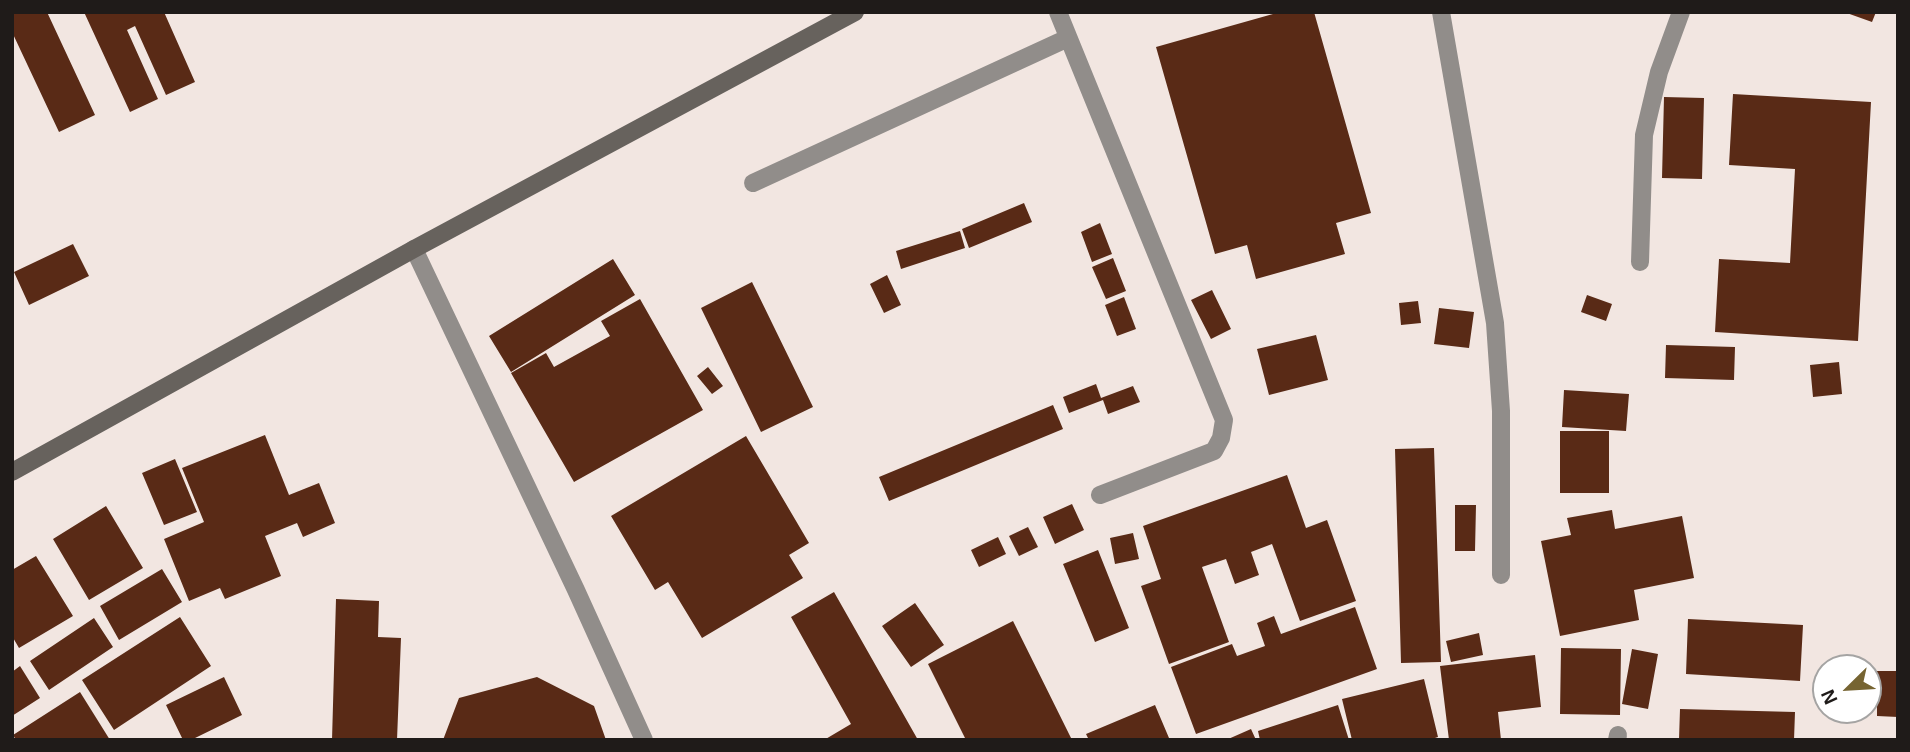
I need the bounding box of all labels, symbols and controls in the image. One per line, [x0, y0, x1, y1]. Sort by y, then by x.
north arrow [1812, 654, 1882, 724]
text: N [1817, 686, 1842, 707]

